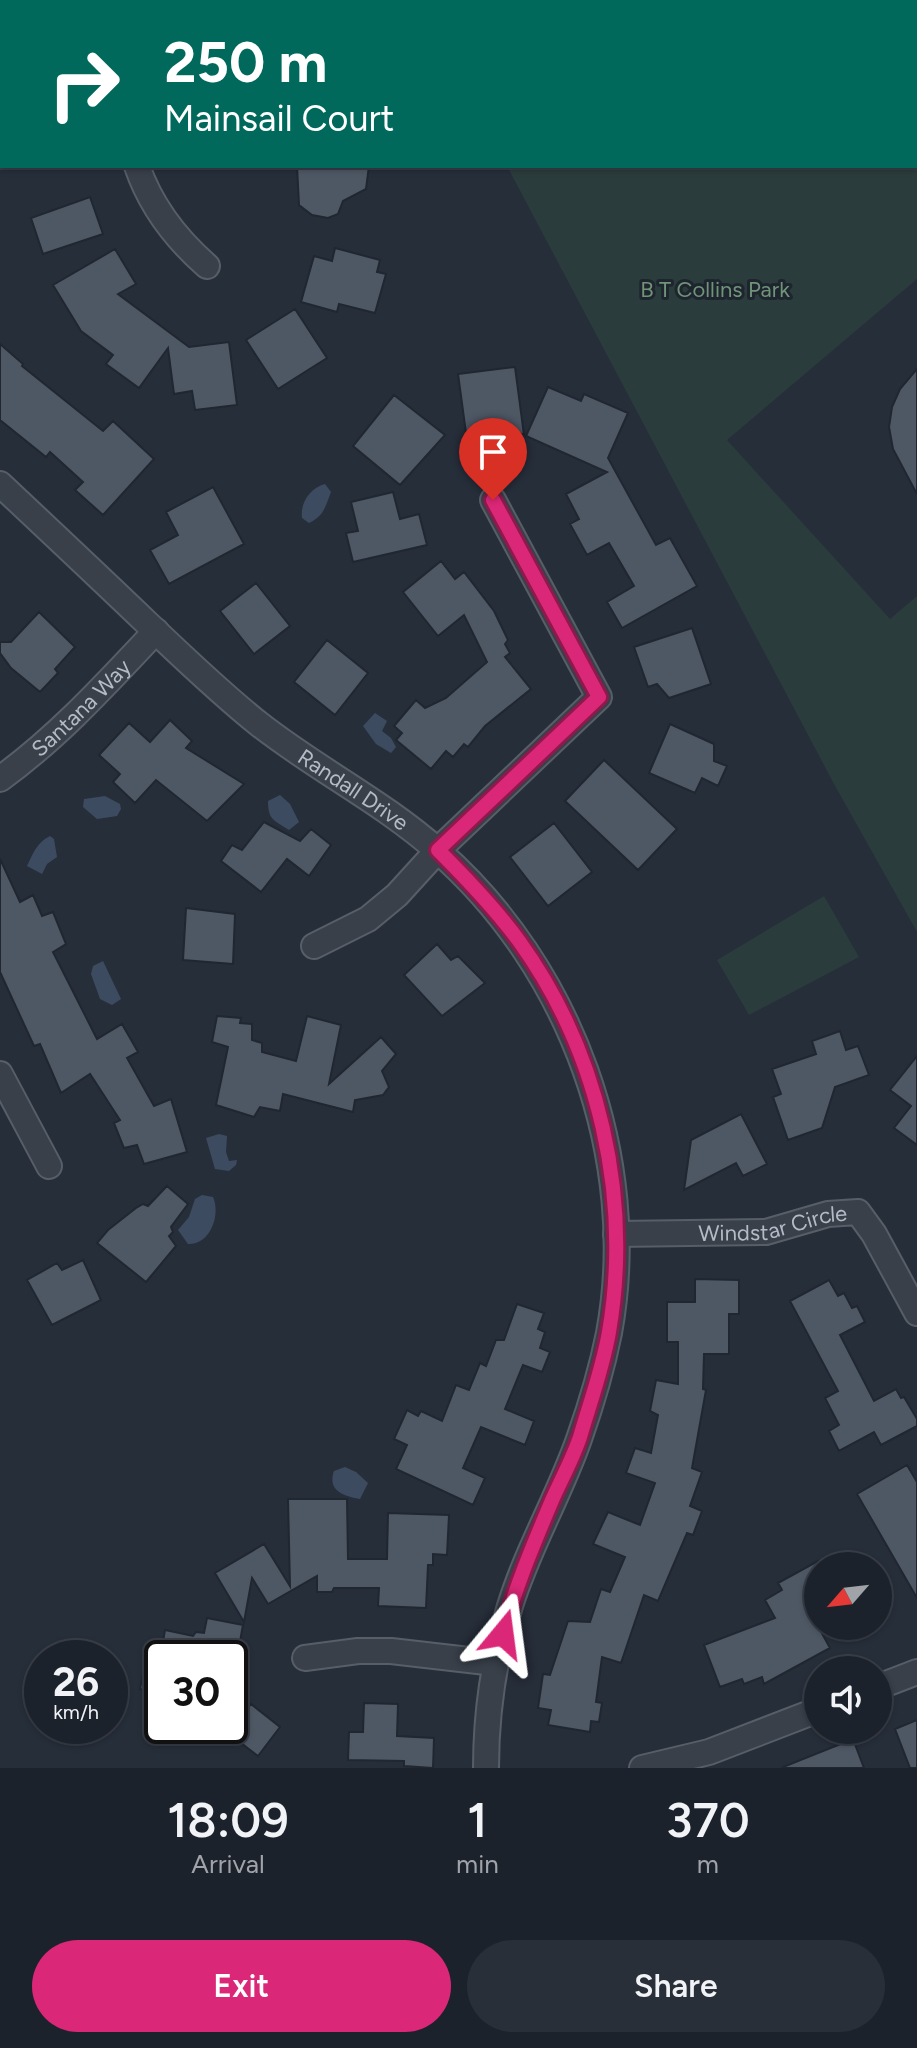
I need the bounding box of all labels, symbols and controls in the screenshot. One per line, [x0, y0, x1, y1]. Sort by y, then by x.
text: 250 m [164, 29, 327, 96]
icon: right [32, 32, 136, 136]
text: Mainsail Court [164, 97, 394, 140]
park label: B T Collins Park [640, 276, 790, 303]
pin [459, 418, 527, 500]
icon: arrive [471, 430, 515, 474]
street label: Santana Way [26, 653, 136, 762]
street label: Randall Drive [293, 743, 414, 836]
street label: Windstar Circle [698, 1199, 848, 1246]
north arrow [804, 1552, 892, 1640]
map controls [804, 1552, 892, 1744]
position arrow [461, 1592, 545, 1676]
speed limit sign: 30 [144, 1640, 248, 1744]
button: sound [804, 1656, 892, 1744]
text: 26 [53, 1658, 99, 1706]
text: km/h [53, 1700, 99, 1724]
text: 18:09 [167, 1791, 289, 1849]
text: 1 [467, 1791, 487, 1849]
text: 370 [666, 1791, 750, 1849]
text: Arrival [191, 1848, 265, 1880]
text: min [456, 1848, 499, 1880]
text: m [697, 1848, 719, 1880]
button: Exit [32, 1940, 451, 2032]
button: Share [467, 1940, 885, 2032]

